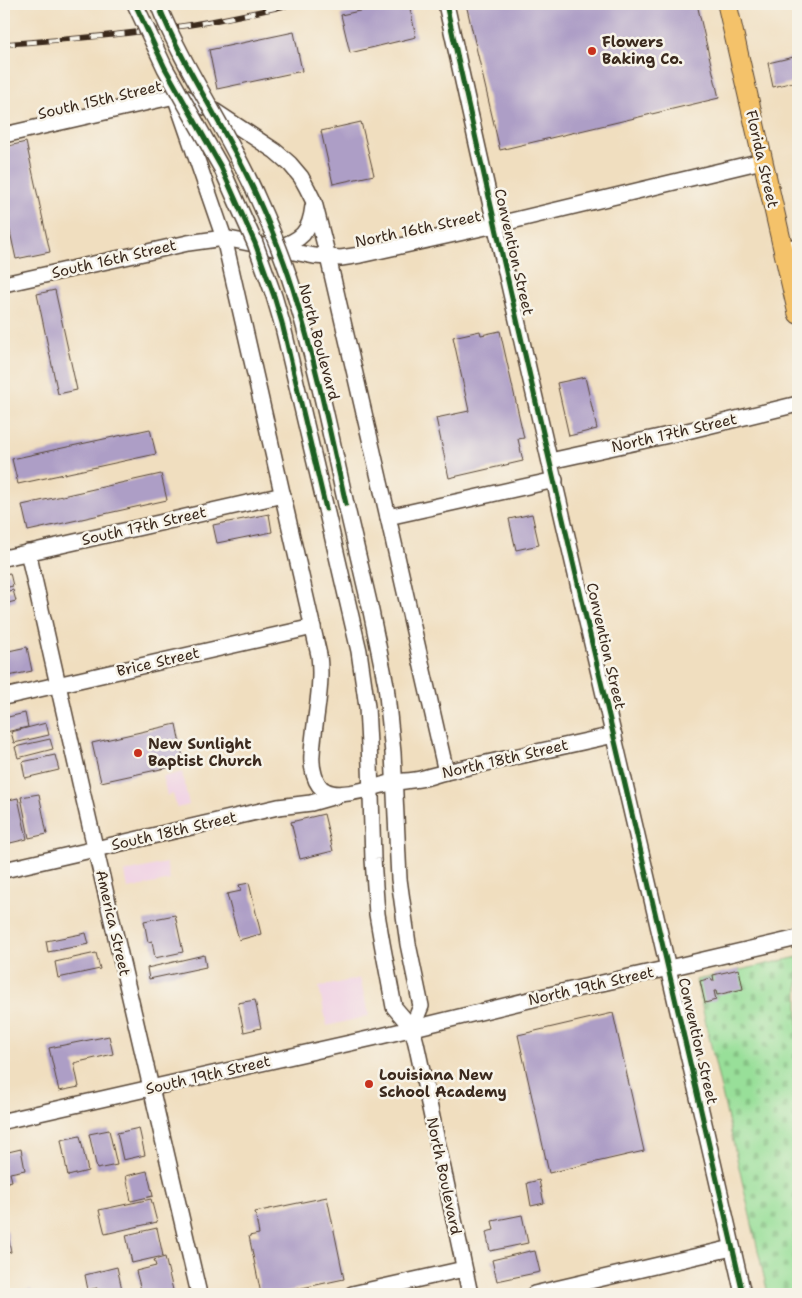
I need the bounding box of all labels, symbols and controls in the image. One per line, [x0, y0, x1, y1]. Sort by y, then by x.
place label: Flowers Baking Co. [602, 32, 683, 69]
marker: Flowers Baking Co. [586, 45, 598, 57]
street label: South 15th Street [36, 76, 164, 124]
street label: Florida Street [741, 108, 783, 210]
street label: Convention Street [490, 187, 538, 317]
street label: North 16th Street [353, 206, 483, 252]
street label: South 16th Street [50, 235, 178, 283]
street label: North Boulevard [294, 282, 344, 403]
street label: North 17th Street [609, 409, 739, 457]
street label: South 17th Street [80, 502, 208, 550]
street label: Convention Street [582, 581, 630, 711]
street label: Brice Street [115, 643, 201, 681]
place label: New Sunlight Baptist Church [148, 734, 262, 771]
street label: North 18th Street [440, 735, 570, 783]
marker: New Sunlight Baptist Church [132, 747, 144, 759]
street label: South 18th Street [109, 807, 239, 855]
street label: America Street [91, 868, 135, 978]
street label: North 19th Street [526, 962, 656, 1010]
street label: Convention Street [674, 976, 722, 1106]
street label: South 19th Street [144, 1051, 272, 1099]
place label: Louisiana New School Academy [379, 1065, 507, 1102]
marker: Louisiana New School Academy [363, 1078, 375, 1090]
street label: North Boulevard [422, 1115, 466, 1237]

